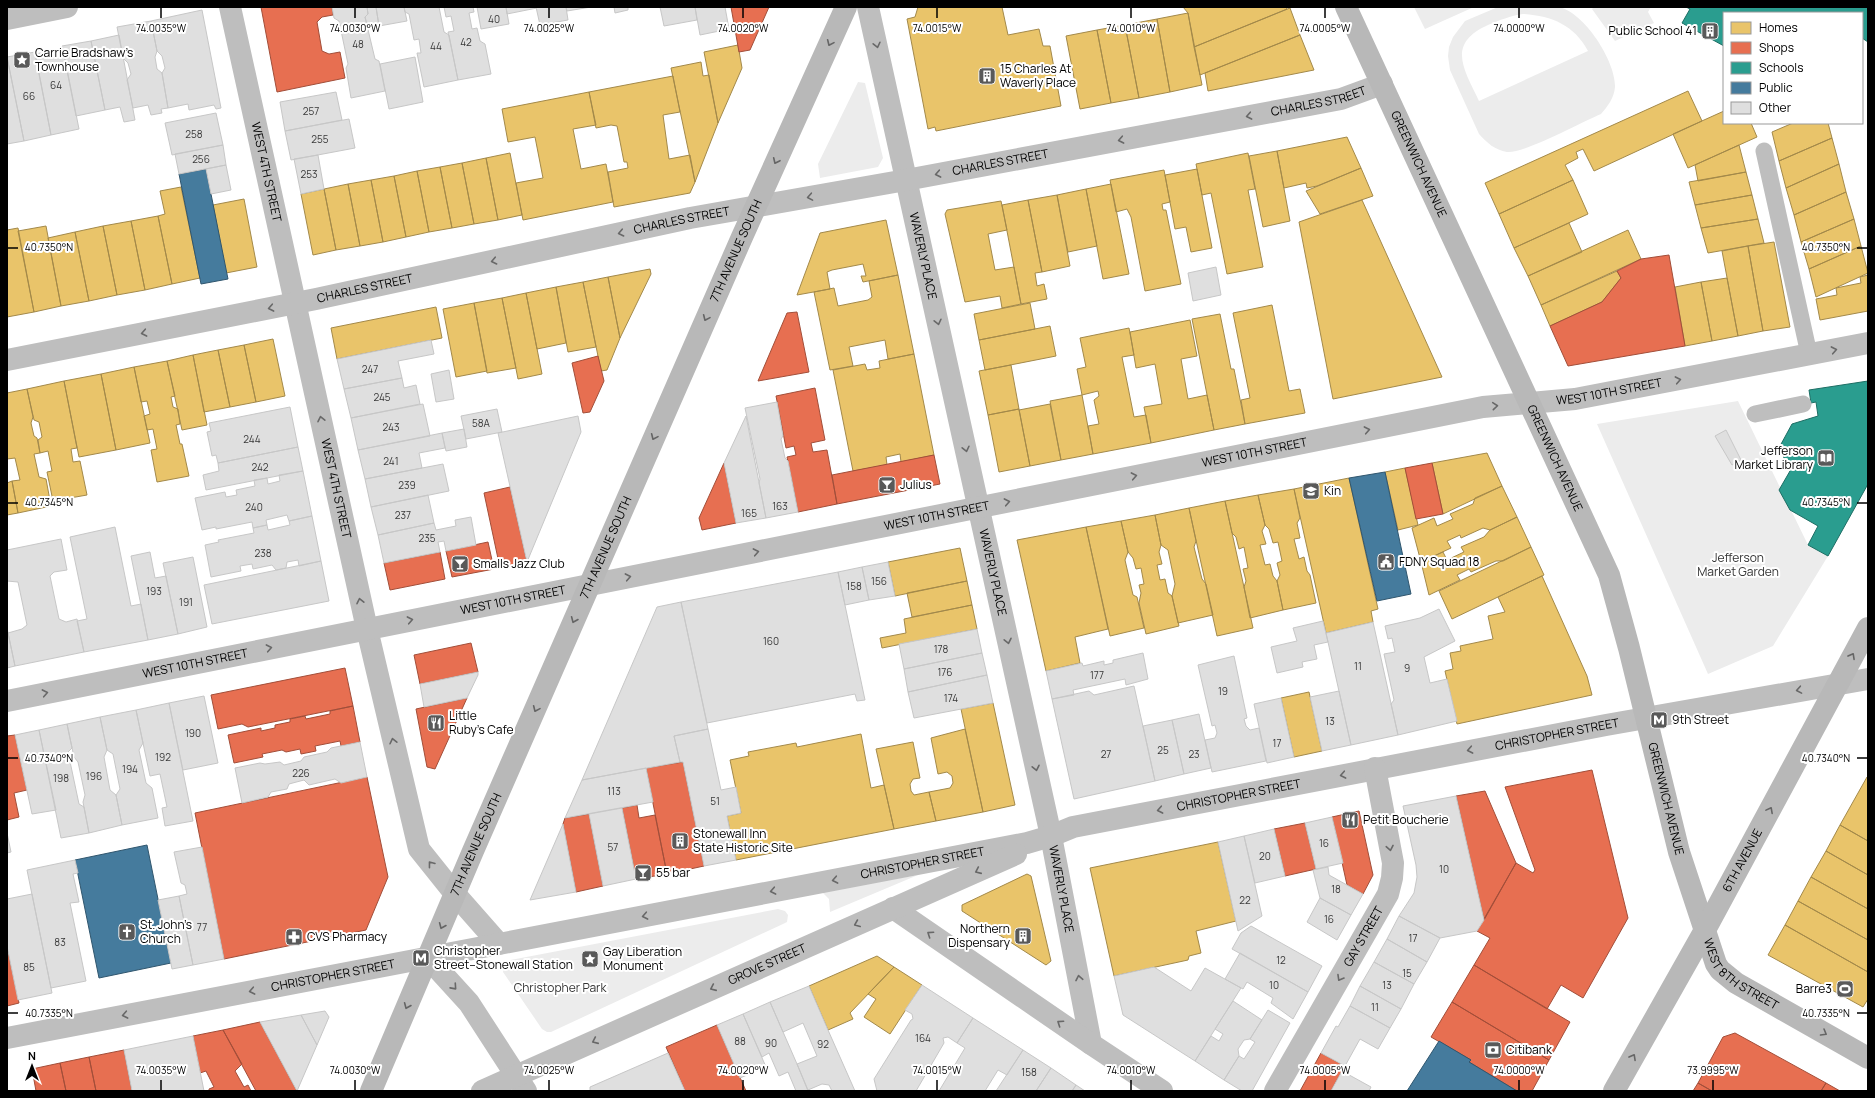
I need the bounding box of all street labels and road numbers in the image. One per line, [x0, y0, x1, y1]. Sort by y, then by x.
street label: CHARLES STREET [1269, 81, 1369, 120]
street label: GREENWICH AVENUE [1387, 108, 1451, 220]
street label: WEST 4TH STREET [248, 121, 286, 224]
street label: CHARLES STREET [951, 144, 1051, 179]
street label: 7TH AVENUE SOUTH [706, 197, 766, 305]
street label: CHARLES STREET [632, 202, 732, 238]
street label: WAVERLY PLACE [906, 211, 941, 301]
street label: CHARLES STREET [315, 269, 415, 307]
street label: WEST 10TH STREET [1555, 373, 1664, 409]
street label: GREENWICH AVENUE [1523, 402, 1587, 514]
street label: WEST 10TH STREET [1200, 433, 1309, 471]
street label: WEST 4TH STREET [317, 437, 356, 541]
street label: 7TH AVENUE SOUTH [575, 493, 635, 601]
street label: WEST 10TH STREET [882, 496, 992, 534]
street label: WAVERLY PLACE [975, 527, 1011, 618]
street label: WEST 10TH STREET [459, 581, 568, 619]
street label: WEST 10TH STREET [141, 644, 250, 682]
street label: CHRISTOPHER STREET [1494, 714, 1621, 754]
street label: GREENWICH AVENUE [1644, 741, 1689, 857]
street label: CHRISTOPHER STREET [1175, 774, 1303, 815]
street label: 7TH AVENUE SOUTH [446, 790, 505, 898]
street label: 6TH AVENUE [1718, 825, 1766, 895]
street label: CHRISTOPHER STREET [859, 842, 987, 883]
street label: WAVERLY PLACE [1045, 844, 1078, 934]
street label: GAY STREET [1339, 902, 1388, 970]
street label: WEST 8TH STREET [1700, 936, 1783, 1014]
street label: GROVE STREET [725, 939, 810, 989]
street label: CHRISTOPHER STREET [270, 955, 397, 995]

